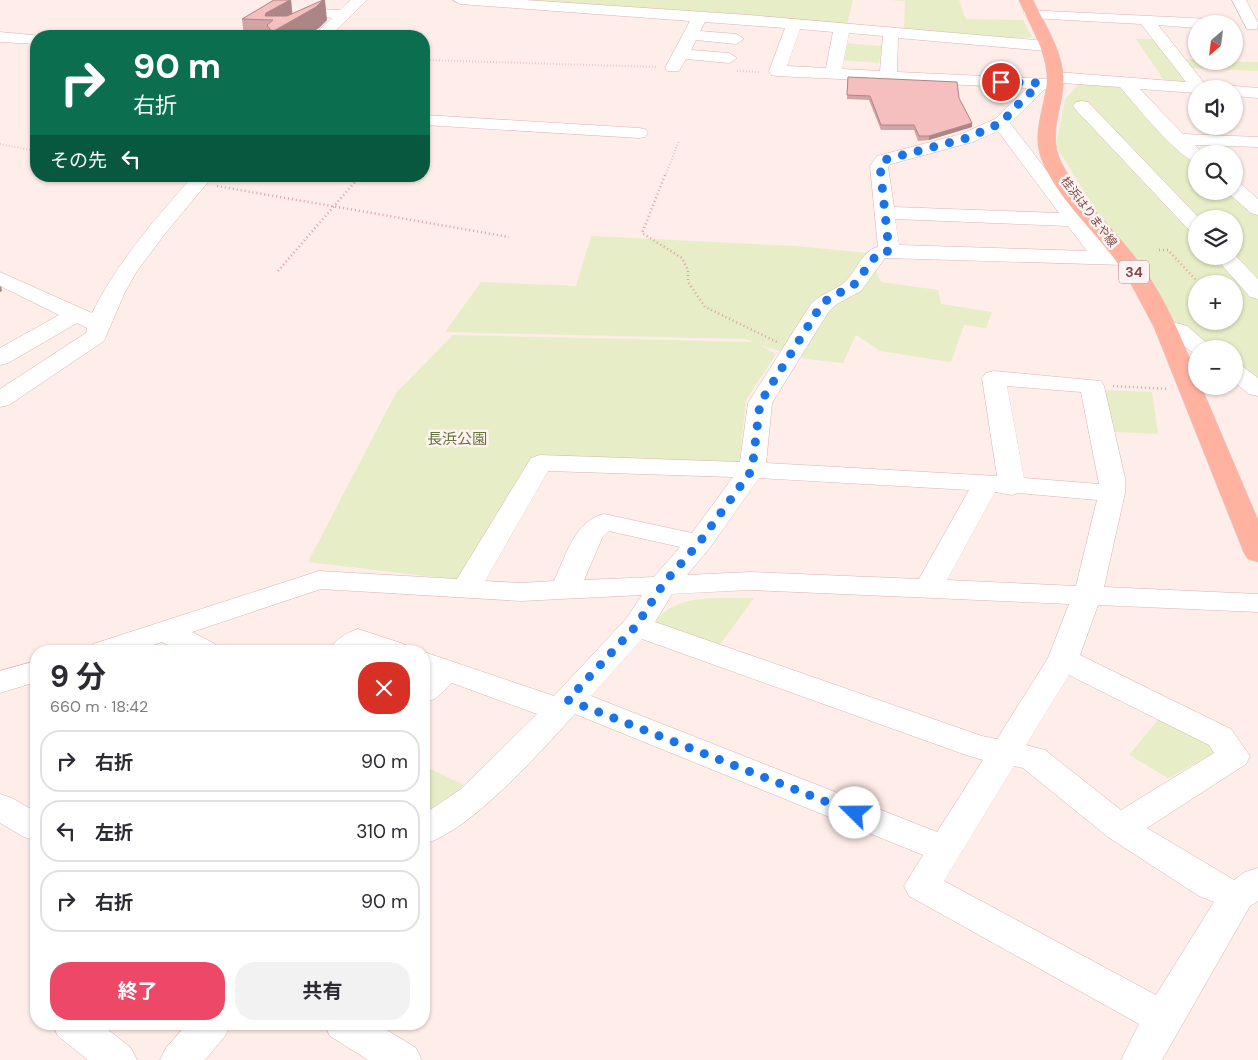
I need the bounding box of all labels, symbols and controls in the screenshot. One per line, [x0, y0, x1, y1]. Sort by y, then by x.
north arrow [1188, 15, 1242, 70]
map controls [1188, 15, 1243, 395]
text: 90 m [133, 43, 221, 89]
icon: right [50, 50, 115, 115]
pin [980, 61, 1022, 103]
icon: arrive [987, 68, 1015, 96]
button: sound [1188, 80, 1243, 135]
text: 右折 [133, 91, 177, 120]
icon: left [117, 145, 145, 173]
button: search [1188, 145, 1243, 200]
text: その先 [50, 148, 107, 173]
street label: 桂浜はりまや線 [1057, 174, 1121, 250]
button: layers [1188, 210, 1243, 265]
road number: 34 [1119, 260, 1149, 284]
button: + [1188, 275, 1243, 330]
button: − [1188, 340, 1243, 395]
park label: 長浜公園 [427, 429, 487, 449]
text: 9 分 [50, 657, 106, 696]
button: close [358, 662, 410, 714]
text: 660 m · 18:42 [50, 696, 148, 717]
icon: right [52, 747, 80, 775]
text: 90 m [361, 749, 408, 774]
text: 右折 [95, 750, 133, 775]
position arrow [828, 786, 880, 838]
icon: left [52, 817, 80, 845]
text: 310 m [356, 819, 408, 844]
text: 左折 [95, 820, 133, 845]
icon: right [52, 887, 80, 915]
text: 90 m [361, 889, 408, 914]
text: 右折 [95, 890, 133, 915]
button: 終了 [50, 962, 225, 1020]
button: 共有 [235, 962, 410, 1020]

